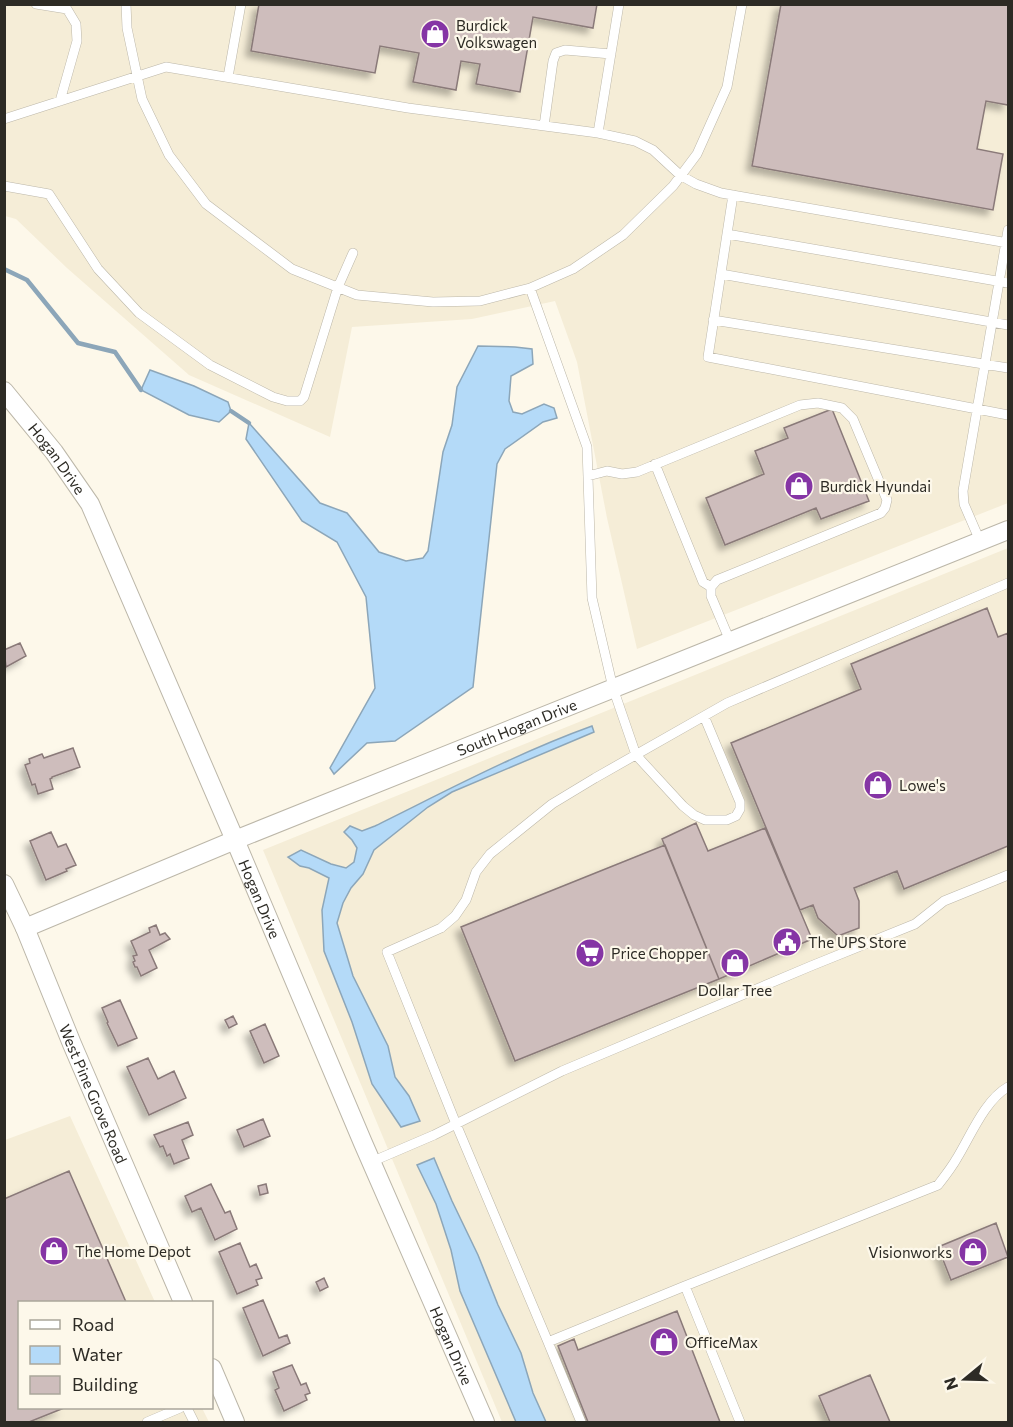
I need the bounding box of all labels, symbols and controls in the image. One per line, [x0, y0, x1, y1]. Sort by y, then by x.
place label: Burdick Volkswagen [456, 16, 537, 51]
shop icon: Burdick Volkswagen [419, 18, 451, 50]
street label: Hogan Drive [25, 419, 89, 498]
shop icon: Burdick Hyundai [783, 470, 815, 502]
place label: Burdick Hyundai [820, 477, 931, 495]
street label: South Hogan Drive [454, 695, 579, 759]
shop icon: Lowe's [862, 769, 894, 801]
place label: Lowe's [899, 776, 946, 794]
street label: Hogan Drive [235, 857, 285, 941]
public building icon: The UPS Store [771, 926, 803, 958]
place label: The UPS Store [808, 933, 906, 951]
supermarket icon: Price Chopper [574, 937, 606, 969]
place label: Price Chopper [611, 944, 708, 962]
shop icon: Dollar Tree [719, 947, 751, 979]
place label: Dollar Tree [698, 981, 772, 999]
street label: West Pine Grove Road [56, 1022, 131, 1166]
shop icon: The Home Depot [38, 1235, 70, 1267]
shop icon: Visionworks [957, 1236, 989, 1268]
place label: The Home Depot [75, 1242, 191, 1260]
place label: Visionworks [868, 1243, 952, 1261]
legend [18, 1301, 213, 1409]
street label: Hogan Drive [426, 1303, 477, 1388]
text: Road [72, 1313, 114, 1335]
shop icon: OfficeMax [648, 1326, 680, 1358]
place label: OfficeMax [685, 1333, 758, 1351]
text: Water [72, 1343, 123, 1365]
north arrow [935, 1349, 995, 1409]
text: Building [72, 1373, 138, 1395]
text: N [939, 1375, 961, 1393]

